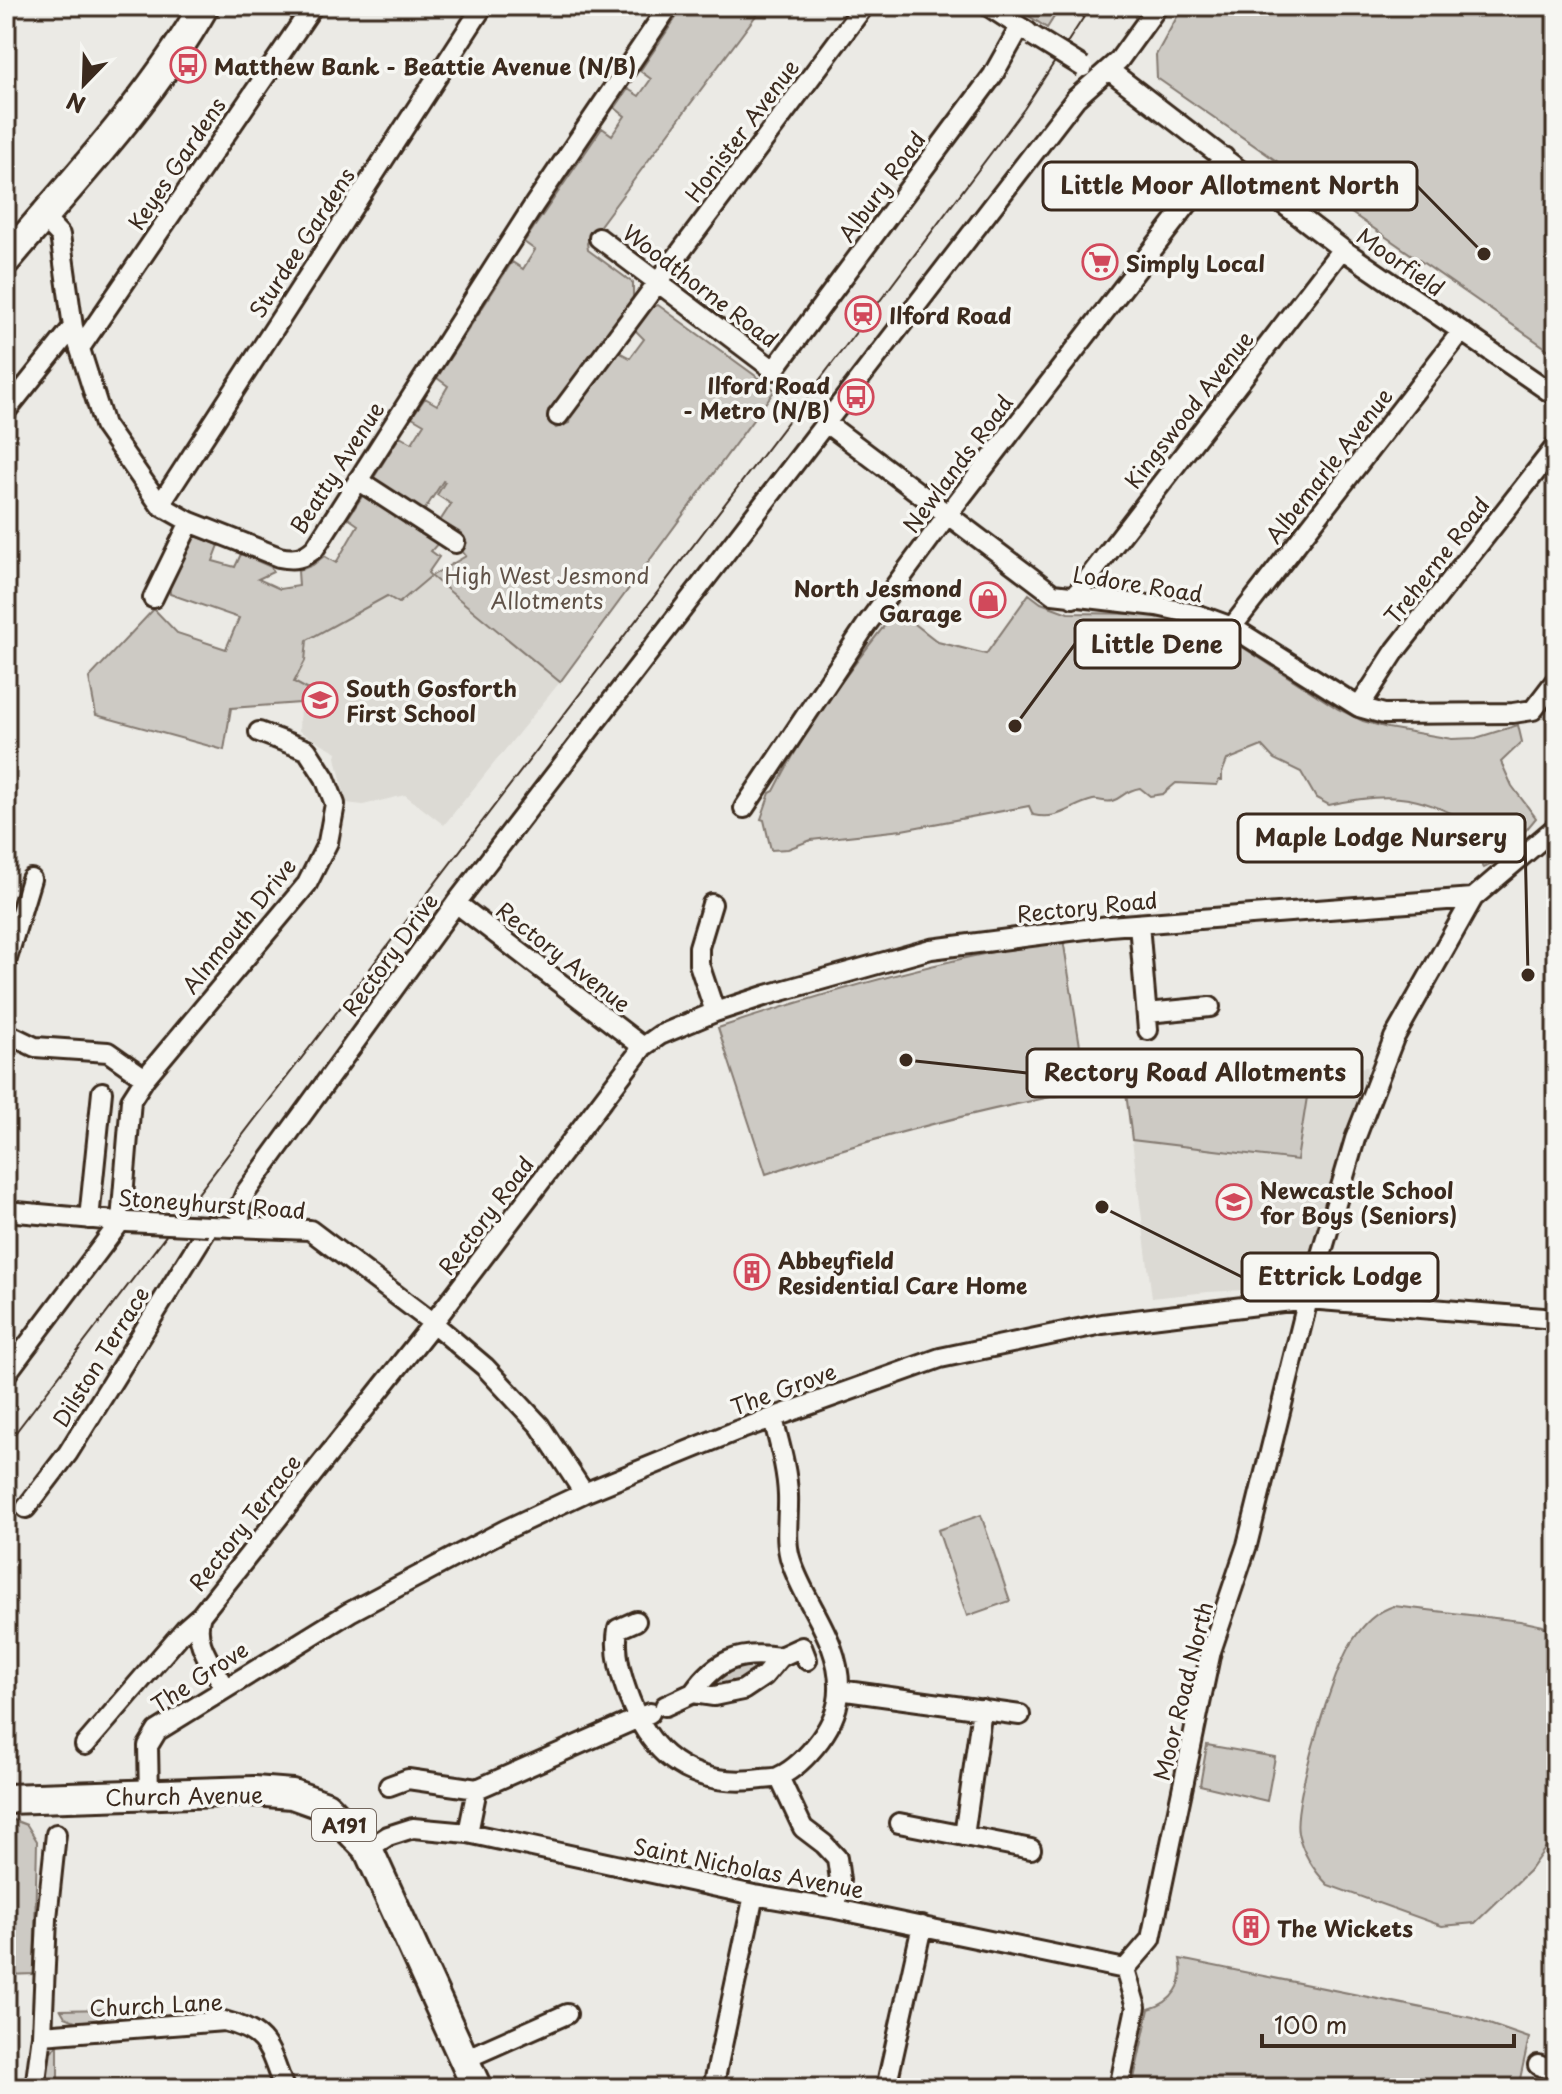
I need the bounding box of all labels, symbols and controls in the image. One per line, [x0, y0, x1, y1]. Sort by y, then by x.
north arrow [44, 44, 124, 124]
bus stop icon: Matthew Bank - Beattie Avenue (N/B) [169, 46, 207, 84]
place label: Matthew Bank - Beattie Avenue (N/B) [214, 49, 636, 82]
street label: Honister Avenue [676, 52, 806, 208]
text: N [61, 85, 90, 122]
street label: Keyes Gardens [119, 90, 233, 236]
street label: Albury Road [830, 124, 932, 248]
street label: Sturdee Gardens [240, 161, 362, 323]
callout: Little Moor Allotment North [1043, 162, 1417, 210]
text: Little Moor Allotment North [1060, 166, 1400, 202]
street label: Woodthorne Road [616, 215, 786, 355]
street label: Moorfield [1350, 219, 1452, 303]
supermarket icon: Simply Local [1081, 243, 1119, 281]
place label: Simply Local [1126, 246, 1265, 279]
station icon: Ilford Road [844, 295, 882, 333]
place label: Ilford Road [889, 298, 1012, 331]
street label: Kingswood Avenue [1116, 323, 1260, 495]
place label: Ilford Road - Metro (N/B) [683, 368, 830, 426]
bus stop icon: Ilford Road - Metro (N/B) [837, 378, 875, 416]
street label: Albemarle Avenue [1257, 380, 1399, 550]
street label: Newlands Road [894, 387, 1020, 539]
street label: Beatty Avenue [281, 394, 391, 540]
street label: Treherne Road [1376, 489, 1496, 631]
street label: Lodore Road [1071, 556, 1205, 610]
park label: High West Jesmond Allotments [445, 558, 649, 616]
place label: North Jesmond Garage [794, 571, 962, 629]
shop icon: North Jesmond Garage [969, 581, 1007, 619]
callout: Little Dene [1075, 620, 1240, 668]
text: Little Dene [1091, 625, 1223, 661]
place label: South Gosforth First School [346, 671, 517, 729]
school or university icon: South Gosforth First School [301, 681, 339, 719]
callout: Maple Lodge Nursery [1238, 814, 1525, 862]
text: Maple Lodge Nursery [1255, 818, 1507, 854]
street label: Alnmouth Drive [173, 850, 303, 1000]
street label: Rectory Road [1015, 882, 1159, 930]
street label: Rectory Drive [333, 886, 445, 1022]
street label: Rectory Avenue [490, 893, 638, 1019]
callout: Rectory Road Allotments [1027, 1049, 1362, 1097]
text: Rectory Road Allotments [1044, 1053, 1347, 1089]
street label: Rectory Road [429, 1149, 541, 1281]
place label: Newcastle School for Boys (Seniors) [1260, 1173, 1457, 1231]
street label: Stoneyhurst Road [117, 1180, 307, 1226]
school or university icon: Newcastle School for Boys (Seniors) [1215, 1183, 1253, 1221]
place label: Abbeyfield Residential Care Home [778, 1243, 1027, 1301]
building icon: Abbeyfield Residential Care Home [733, 1253, 771, 1291]
callout: Ettrick Lodge [1242, 1253, 1438, 1301]
text: Ettrick Lodge [1258, 1257, 1422, 1293]
street label: Dilston Terrace [43, 1279, 157, 1433]
street label: The Grove [726, 1354, 840, 1422]
street label: Rectory Terrace [180, 1447, 308, 1597]
street label: Moor Road North [1144, 1598, 1220, 1784]
street label: The Grove [144, 1632, 254, 1720]
street label: Church Avenue [105, 1777, 263, 1813]
road number: A191 [312, 1809, 376, 1841]
street label: Saint Nicholas Avenue [631, 1828, 867, 1906]
building icon: The Wickets [1232, 1908, 1270, 1946]
place label: The Wickets [1277, 1911, 1413, 1944]
street label: Church Lane [88, 1984, 224, 2024]
scale bar [1262, 1998, 1514, 2048]
text: 100 m [1274, 2006, 1347, 2042]

